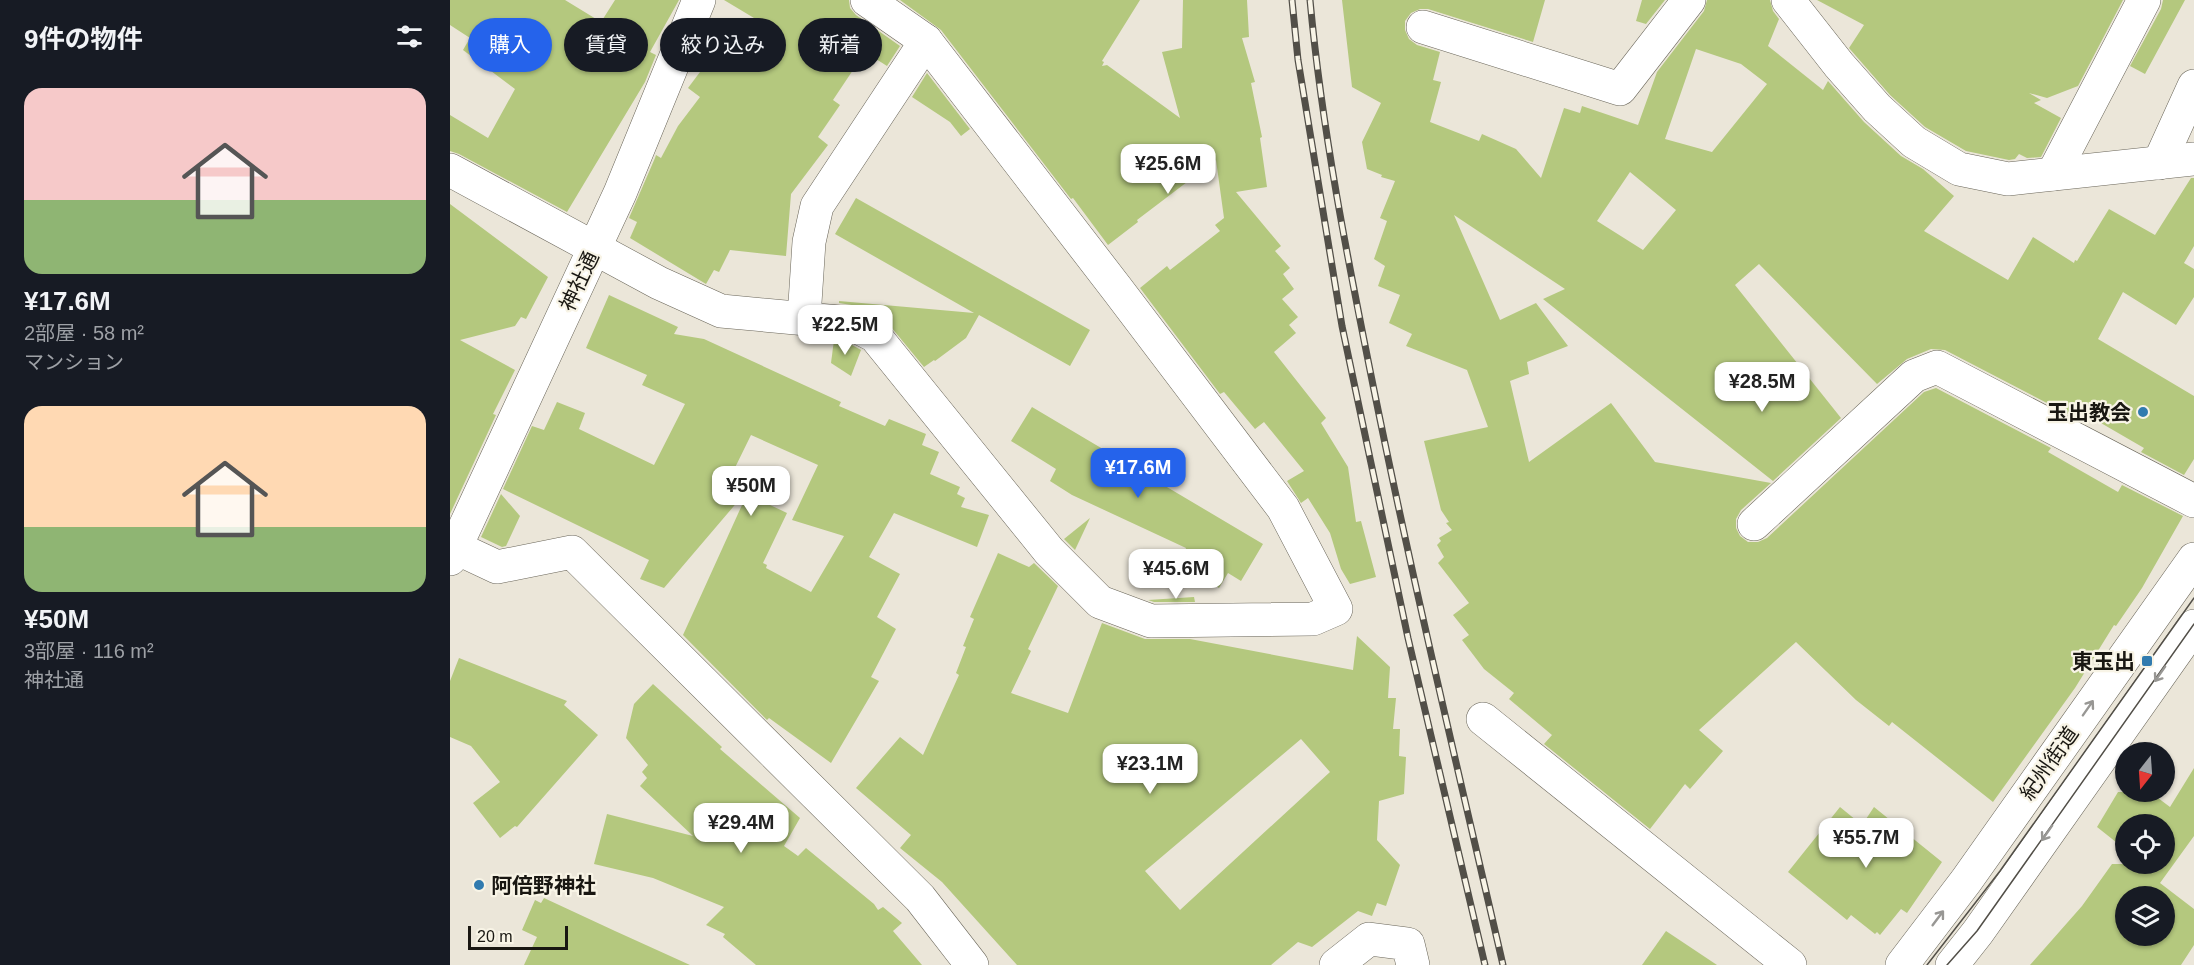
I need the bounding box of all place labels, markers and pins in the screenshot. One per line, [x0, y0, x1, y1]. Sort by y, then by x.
pin: ¥25.6M [1119, 144, 1217, 195]
pin: ¥22.5M [796, 305, 894, 356]
pin: ¥28.5M [1713, 362, 1811, 413]
place label: 玉出教会 [2047, 401, 2131, 424]
marker: 玉出教会 [2136, 405, 2150, 419]
pin: ¥17.6M [1089, 448, 1187, 499]
pin: ¥50M [715, 466, 787, 517]
pin: ¥45.6M [1127, 549, 1225, 600]
place label: 東玉出 [2072, 650, 2135, 673]
marker: 東玉出 [2140, 654, 2154, 668]
pin: ¥23.1M [1101, 744, 1199, 795]
pin: ¥29.4M [692, 803, 790, 854]
pin: ¥55.7M [1817, 818, 1915, 869]
place label: 阿倍野神社 [491, 874, 596, 897]
marker: 阿倍野神社 [472, 878, 486, 892]

